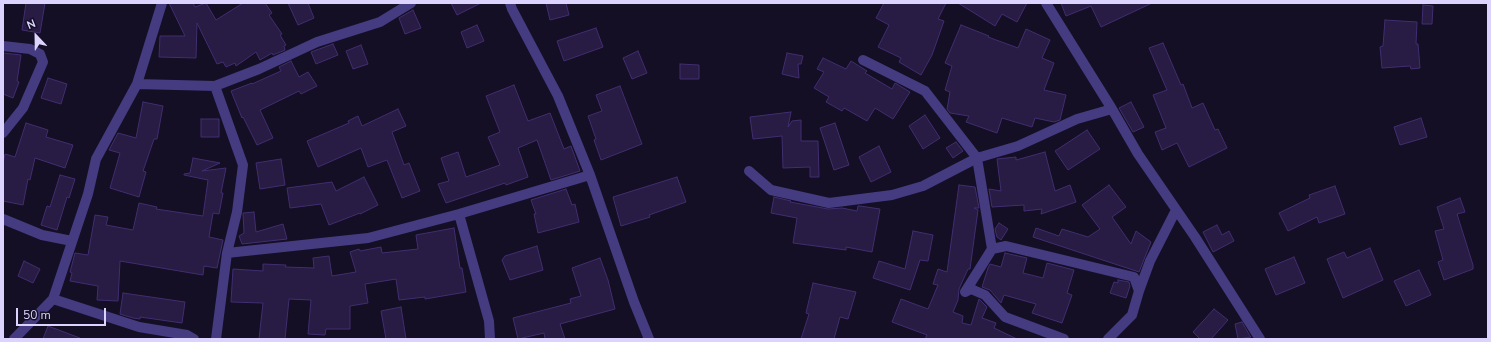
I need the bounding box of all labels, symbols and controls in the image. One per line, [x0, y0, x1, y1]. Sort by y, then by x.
north arrow [16, 16, 56, 56]
text: N [25, 16, 38, 33]
scale bar [18, 300, 108, 326]
text: 50 m [23, 307, 51, 323]

